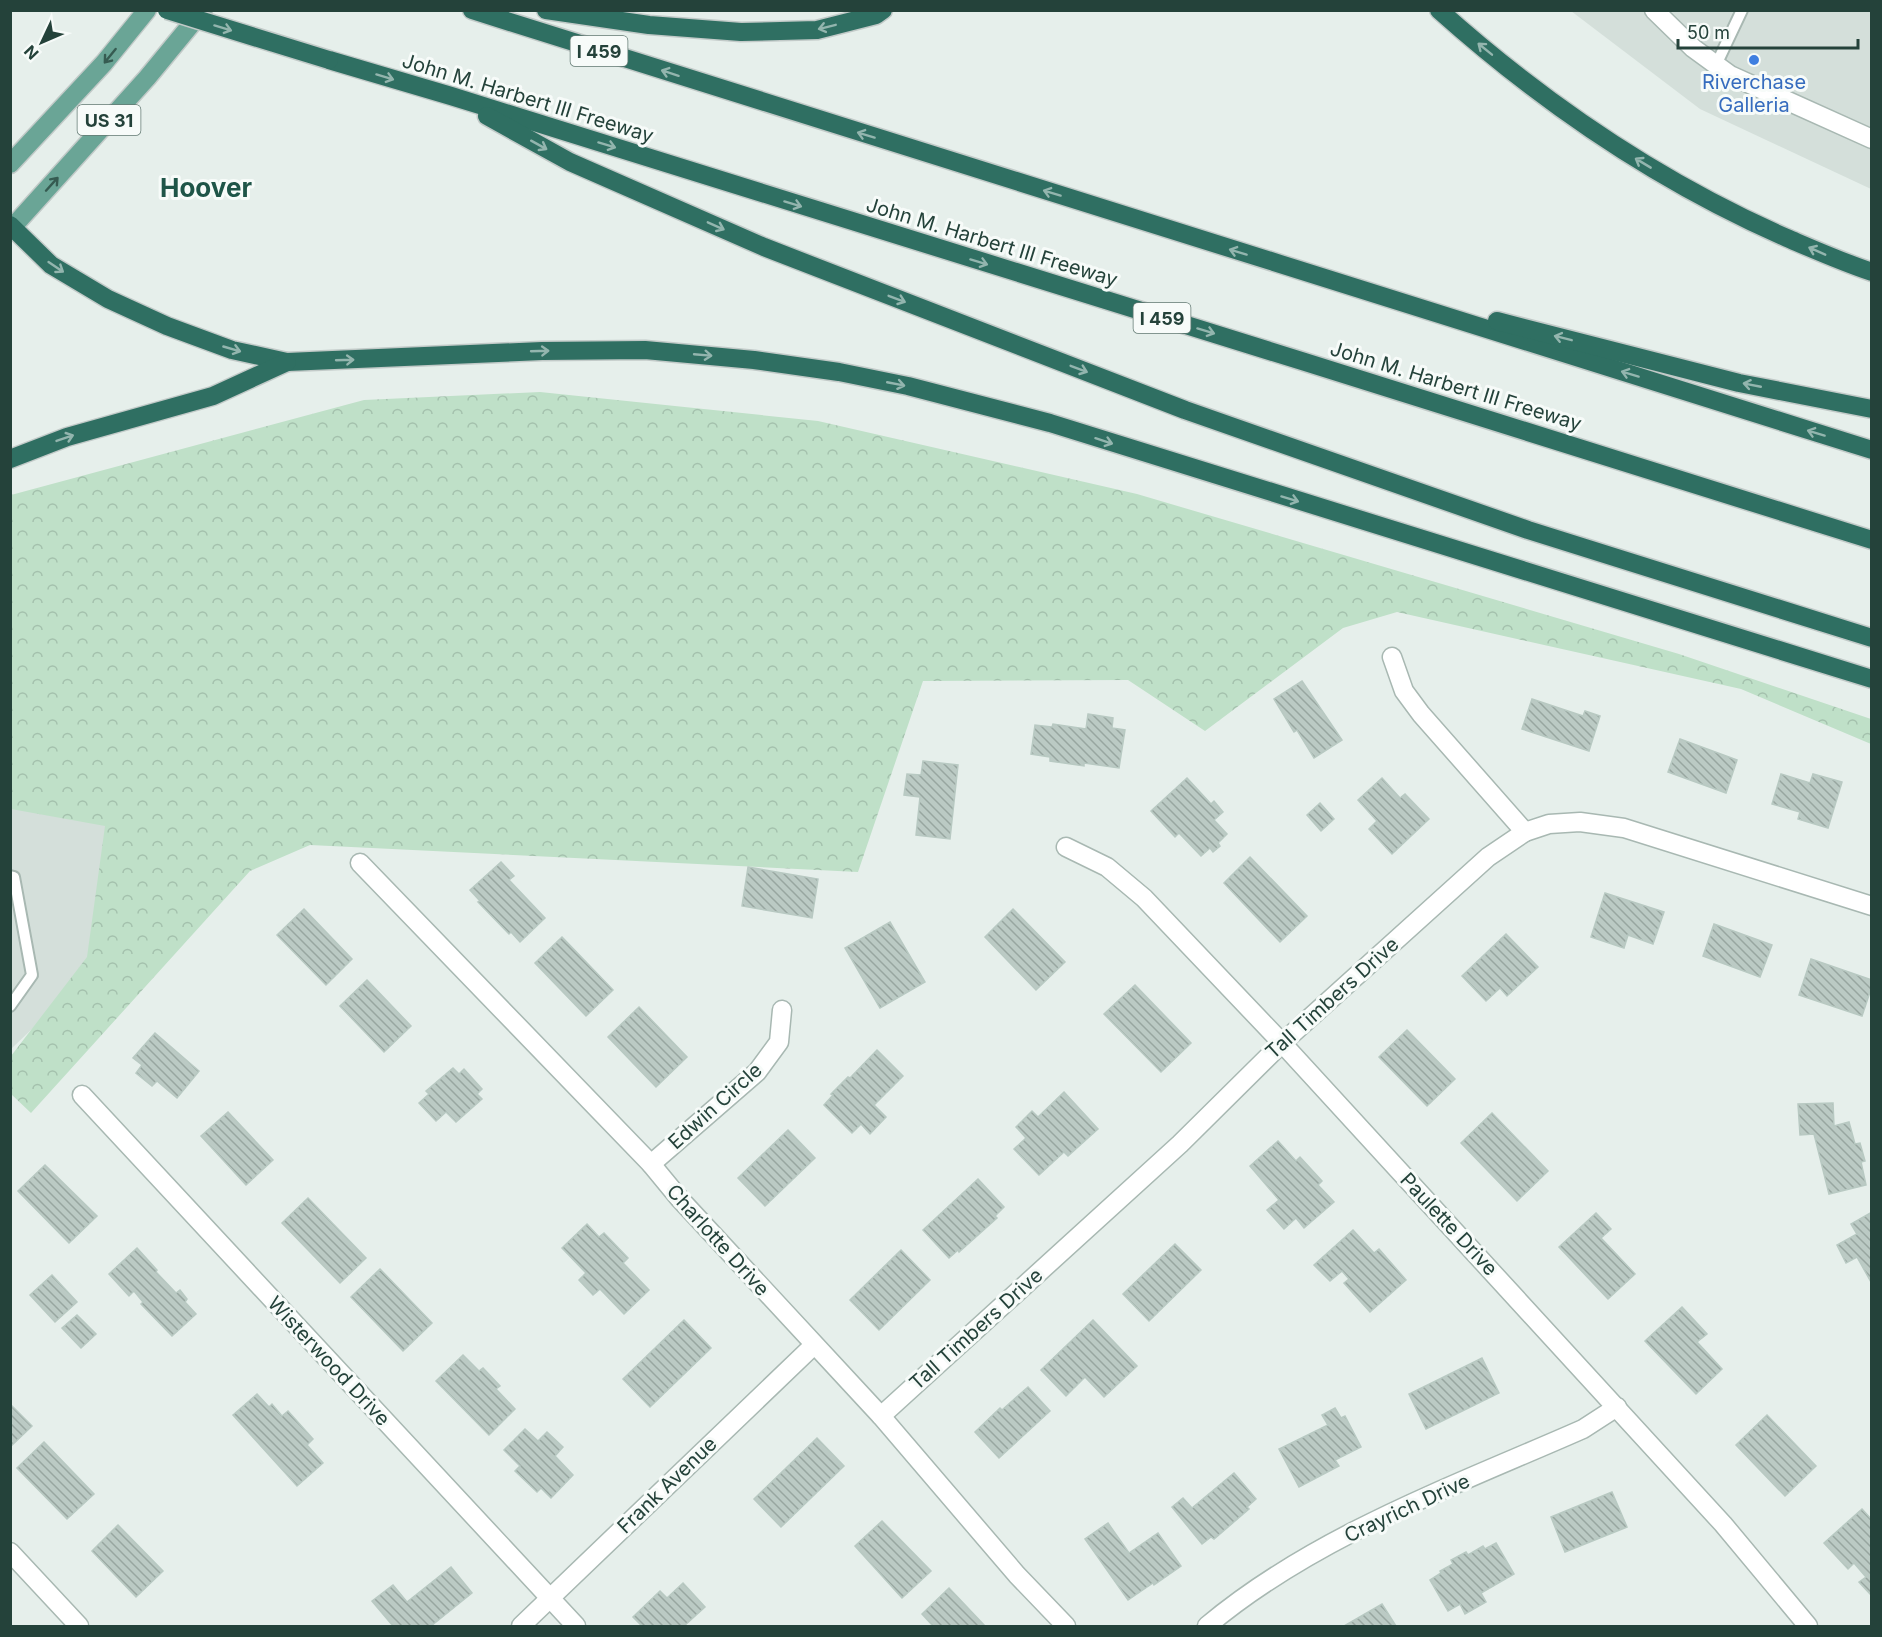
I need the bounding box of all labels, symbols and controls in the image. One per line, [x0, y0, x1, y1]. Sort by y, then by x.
north arrow [12, 12, 72, 72]
scale bar [1678, 12, 1858, 50]
one-way arrow [818, 22, 837, 33]
text: 50 m [1687, 22, 1730, 43]
one-way arrow [213, 23, 232, 34]
road number: I 459 [570, 36, 628, 66]
text: N [20, 41, 43, 64]
one-way arrow [1477, 43, 1493, 56]
one-way arrow [103, 48, 116, 64]
street label: John M. Harbert III Freeway [399, 48, 657, 148]
marker: Riverchase Galleria [1747, 53, 1761, 67]
one-way arrow [661, 67, 680, 78]
place label: Riverchase Galleria [1702, 70, 1806, 117]
one-way arrow [375, 72, 394, 83]
road number: US 31 [78, 105, 140, 135]
one-way arrow [857, 129, 876, 140]
one-way arrow [530, 140, 548, 151]
one-way arrow [597, 141, 616, 152]
one-way arrow [1635, 157, 1652, 169]
district label: Hoover [160, 172, 252, 203]
one-way arrow [45, 177, 59, 192]
one-way arrow [1043, 187, 1062, 198]
street label: John M. Harbert III Freeway [863, 192, 1121, 292]
one-way arrow [783, 199, 802, 210]
one-way arrow [707, 221, 725, 232]
one-way arrow [1229, 245, 1248, 256]
one-way arrow [1808, 245, 1826, 256]
one-way arrow [969, 257, 988, 268]
one-way arrow [47, 261, 64, 273]
one-way arrow [888, 294, 906, 305]
road number: I 459 [1134, 303, 1190, 333]
one-way arrow [1196, 326, 1215, 337]
one-way arrow [1554, 331, 1573, 343]
street label: John M. Harbert III Freeway [1327, 336, 1585, 436]
one-way arrow [222, 344, 241, 356]
one-way arrow [530, 346, 550, 357]
one-way arrow [693, 350, 712, 361]
one-way arrow [335, 354, 355, 365]
one-way arrow [1069, 364, 1088, 375]
one-way arrow [1621, 368, 1640, 379]
one-way arrow [885, 379, 905, 390]
one-way arrow [1743, 379, 1763, 390]
one-way arrow [1807, 427, 1826, 438]
one-way arrow [55, 431, 74, 442]
one-way arrow [1094, 436, 1113, 447]
one-way arrow [1280, 494, 1299, 505]
street label: Tall Timbers Drive [1261, 932, 1403, 1064]
street label: Edwin Circle [663, 1058, 767, 1154]
street label: Paulette Drive [1395, 1168, 1503, 1280]
street label: Charlotte Drive [662, 1179, 774, 1301]
street label: Tall Timbers Drive [905, 1263, 1047, 1395]
street label: Wisterwood Drive [263, 1291, 395, 1431]
street label: Frank Avenue [612, 1432, 722, 1538]
street label: Crayrich Drive [1341, 1468, 1473, 1548]

